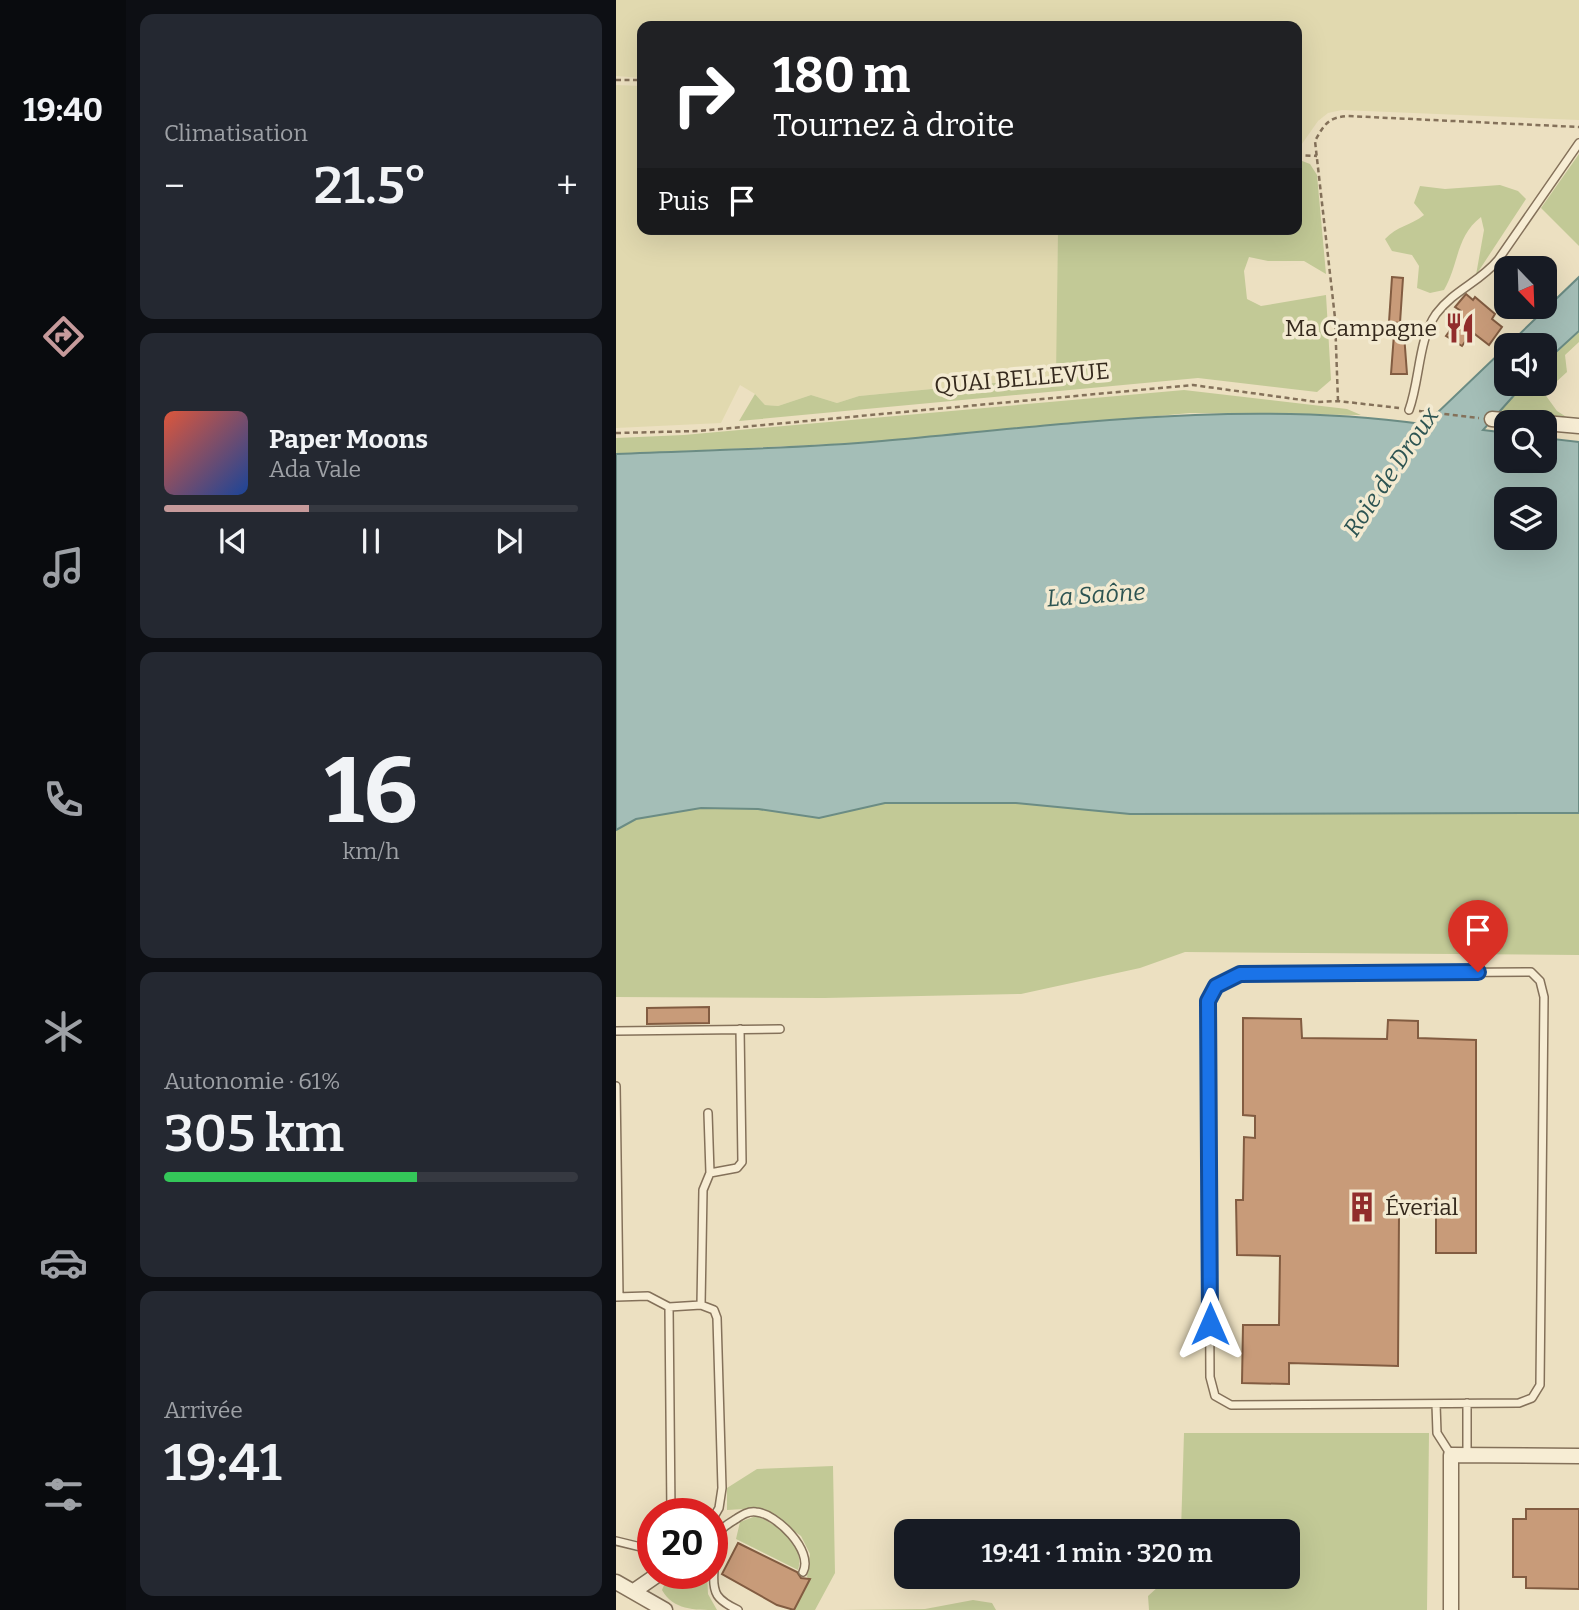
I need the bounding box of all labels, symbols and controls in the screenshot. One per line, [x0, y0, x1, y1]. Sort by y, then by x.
text: 180 m [773, 46, 910, 105]
icon: right [658, 49, 749, 140]
text: 19:40 [23, 91, 103, 129]
text: Tournez à droite [773, 106, 1015, 144]
text: Climatisation [164, 119, 308, 147]
text: 21.5° [314, 154, 427, 217]
text: − [164, 163, 185, 209]
text: + [556, 163, 578, 209]
icon: arrive [723, 182, 761, 220]
text: Puis [658, 186, 709, 217]
north arrow [1494, 256, 1558, 318]
map controls [1494, 256, 1557, 550]
restaurant icon: Ma Campagne [1443, 311, 1477, 345]
icon: directions [39, 312, 88, 361]
place label: Ma Campagne [1285, 314, 1437, 342]
button: sound [1494, 333, 1557, 396]
street label: QUAI BELLEVUE [933, 356, 1111, 400]
water label: Roie de Droux [1338, 401, 1445, 542]
button: search [1494, 410, 1557, 473]
text: Paper Moons [269, 424, 428, 455]
text: Ada Vale [269, 455, 361, 483]
button: layers [1494, 487, 1557, 550]
icon: previous [214, 522, 252, 560]
icon: pause [352, 522, 390, 560]
icon: next [490, 522, 528, 560]
icon: music [39, 543, 88, 592]
water label: La Saône [1046, 578, 1146, 612]
text: 16 [324, 737, 418, 846]
icon: phone [39, 775, 88, 824]
text: km/h [343, 837, 399, 865]
pin [1448, 900, 1508, 972]
icon: arrive [1459, 911, 1497, 949]
icon: climate [39, 1007, 88, 1056]
text: Autonomie · 61% [164, 1067, 340, 1095]
text: 305 km [164, 1102, 344, 1165]
building icon: Éverial [1345, 1190, 1379, 1224]
place label: Éverial [1385, 1193, 1459, 1221]
icon: car [39, 1238, 88, 1287]
position arrow [1173, 1287, 1247, 1361]
text: Arrivée [164, 1396, 243, 1424]
text: 19:41 [164, 1431, 282, 1494]
icon: filters [39, 1470, 88, 1519]
speed limit sign: 20 [637, 1498, 728, 1589]
text: 19:41 · 1 min · 320 m [981, 1538, 1213, 1569]

